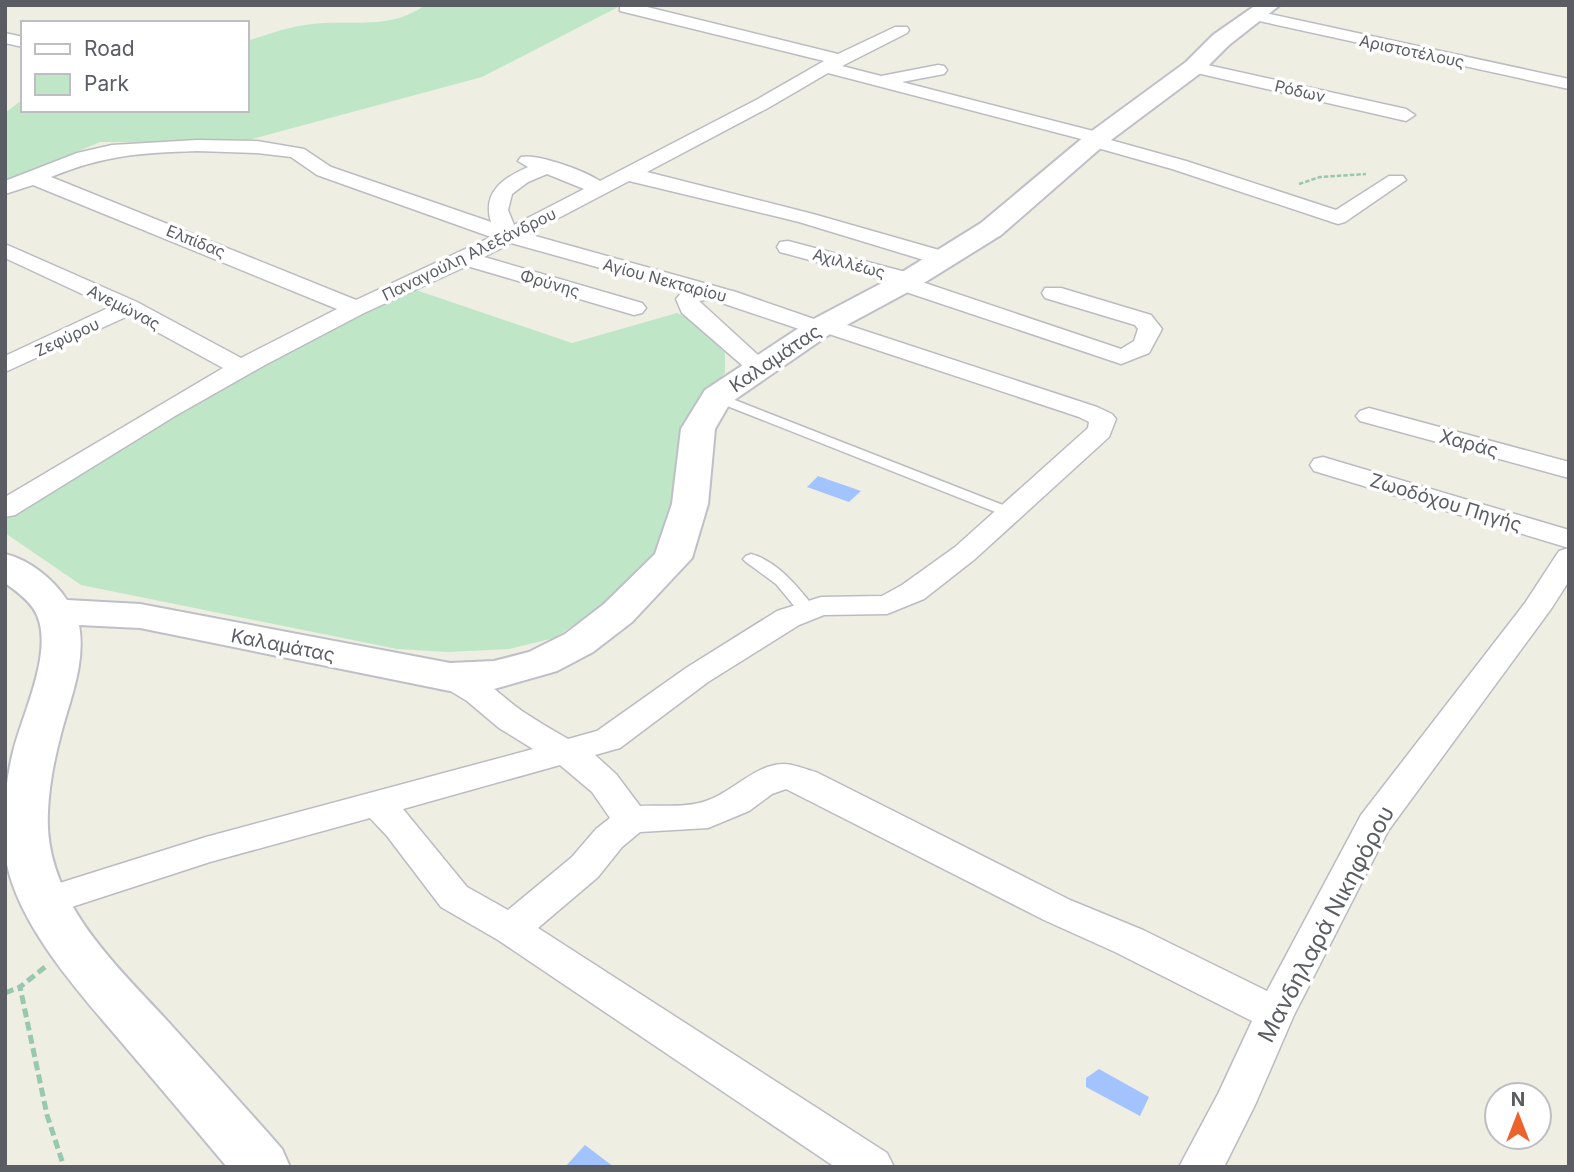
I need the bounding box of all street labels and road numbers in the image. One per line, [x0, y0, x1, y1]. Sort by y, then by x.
street label: Αριστοτέλους [1358, 30, 1466, 72]
street label: Ρόδων [1273, 75, 1327, 107]
street label: Παναγούλη Αλεξάνδρου [379, 203, 559, 305]
street label: Ελπίδας [164, 220, 228, 262]
street label: Αχιλλέως [811, 244, 887, 282]
street label: Αγίου Νεκταρίου [601, 254, 729, 306]
street label: Φρύνης [518, 265, 582, 301]
street label: Ανεμώνας [84, 280, 164, 334]
street label: Ζεφύρου [32, 313, 102, 361]
street label: Καλαμάτας [725, 319, 825, 397]
street label: Χαράς [1437, 425, 1501, 462]
street label: Ζωοδόχου Πηγής [1367, 468, 1525, 537]
street label: Καλαμάτας [229, 624, 337, 667]
street label: Μανδηλαρά Νικηφόρου [1252, 801, 1400, 1047]

